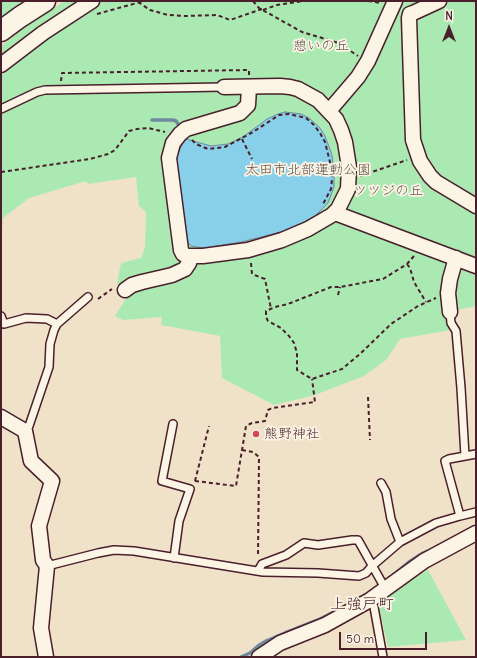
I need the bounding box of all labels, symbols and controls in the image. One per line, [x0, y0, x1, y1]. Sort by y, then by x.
north arrow [429, 8, 469, 48]
text: N [445, 9, 453, 23]
park label: 憩いの丘 [293, 38, 349, 54]
park label: 太田市北部運動公園 [245, 162, 371, 178]
park label: ツツジの丘 [353, 183, 423, 199]
place label: 熊野神社 [264, 426, 320, 442]
marker: 熊野神社 [251, 429, 261, 439]
district label: 上強戸町 [330, 594, 394, 614]
scale bar [341, 624, 429, 650]
text: 50 m [346, 631, 374, 646]

